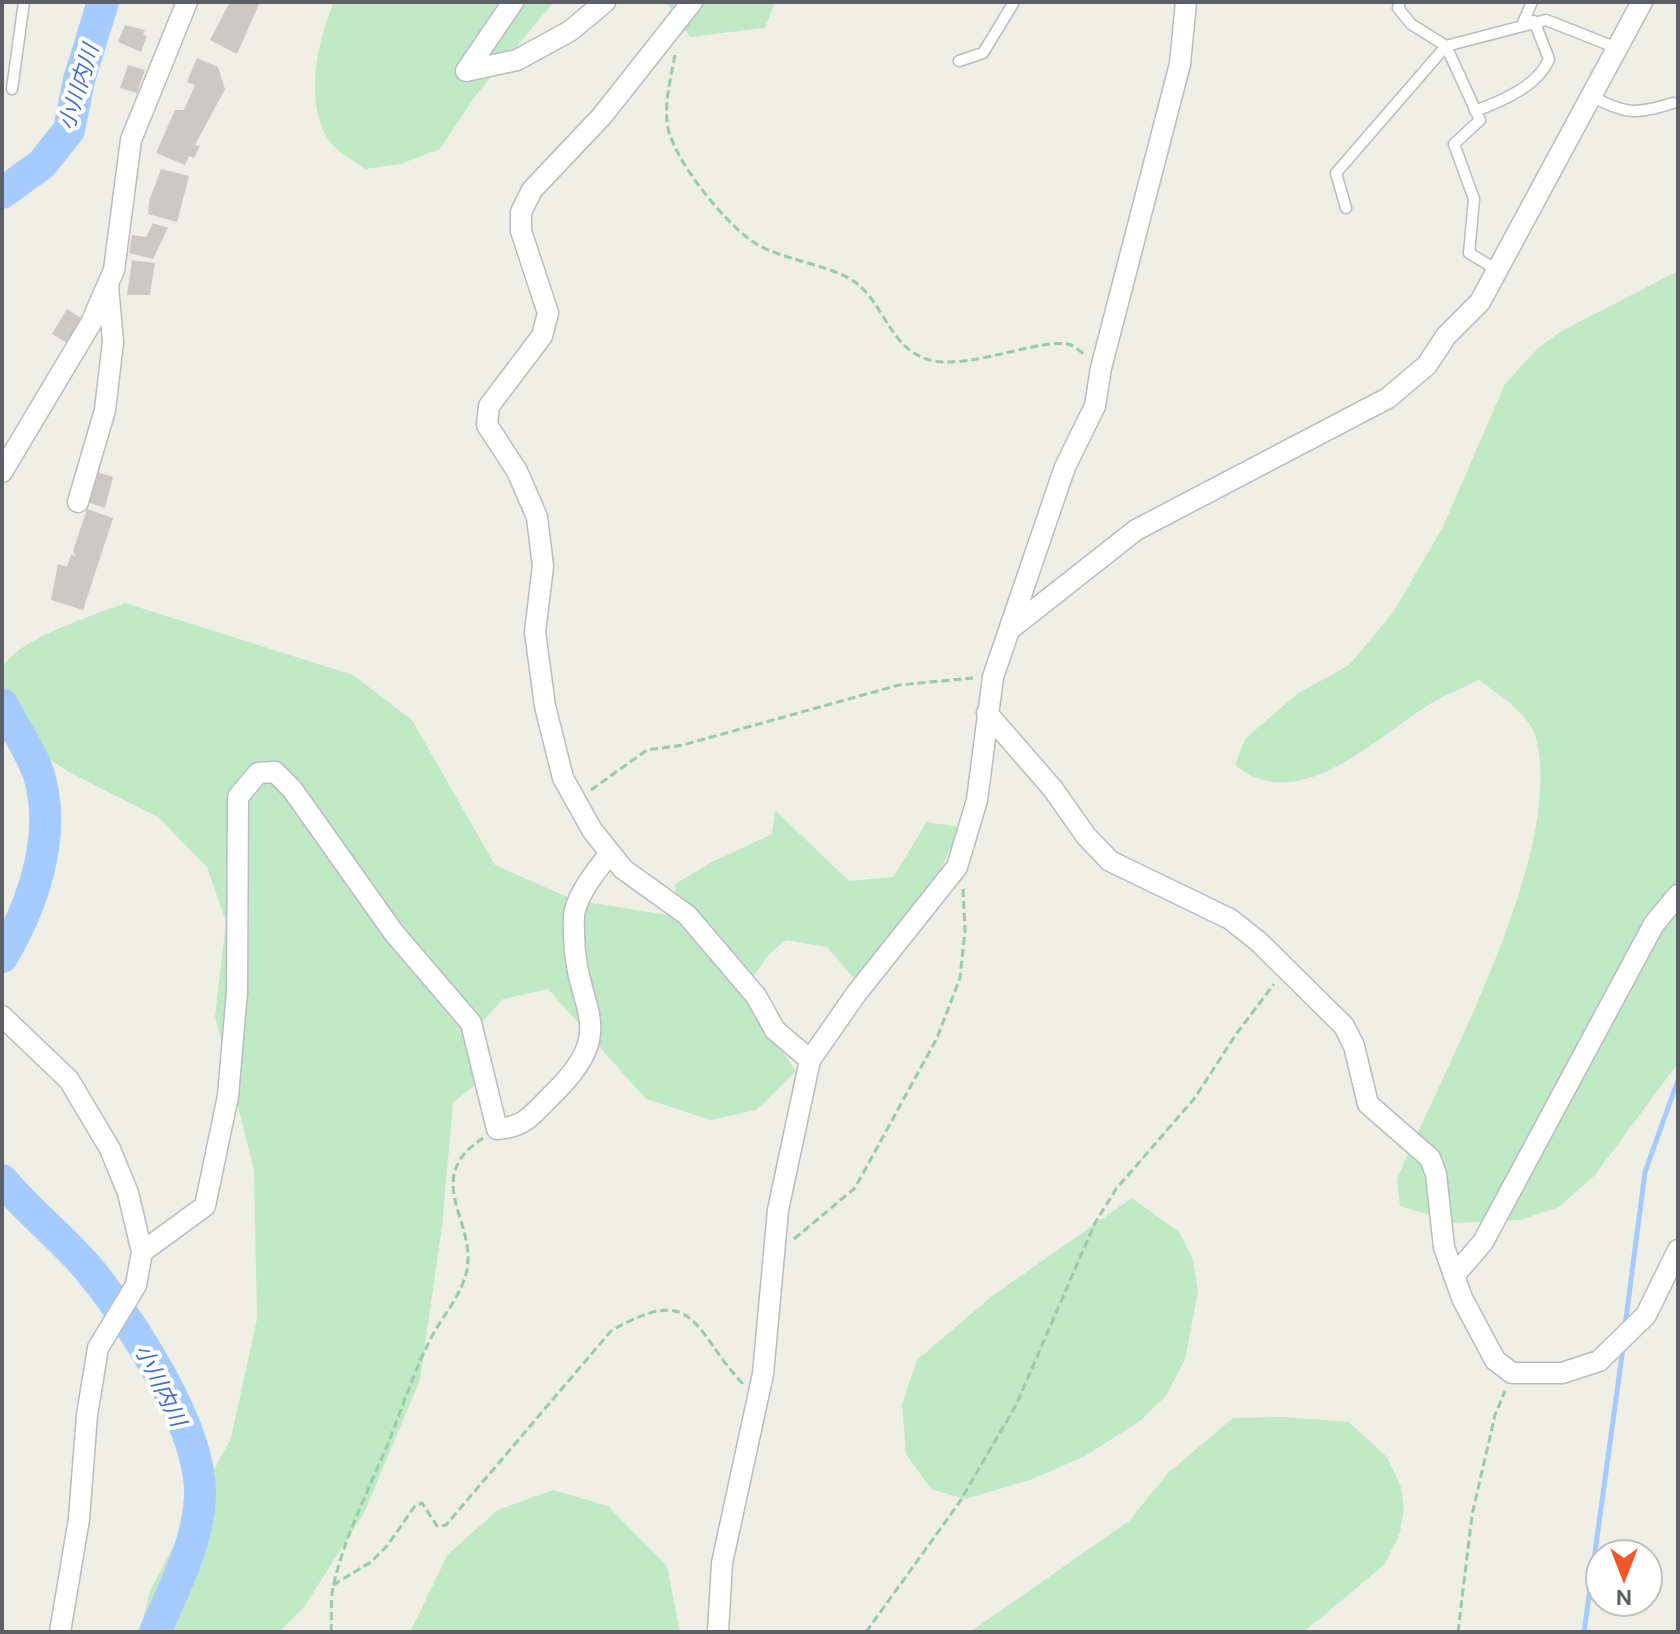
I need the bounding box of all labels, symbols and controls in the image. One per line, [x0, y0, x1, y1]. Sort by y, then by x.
water label: 小川内川 [52, 39, 106, 133]
water label: 小川内川 [128, 1339, 194, 1433]
north arrow [1584, 1538, 1664, 1618]
text: N [1616, 1583, 1632, 1612]

